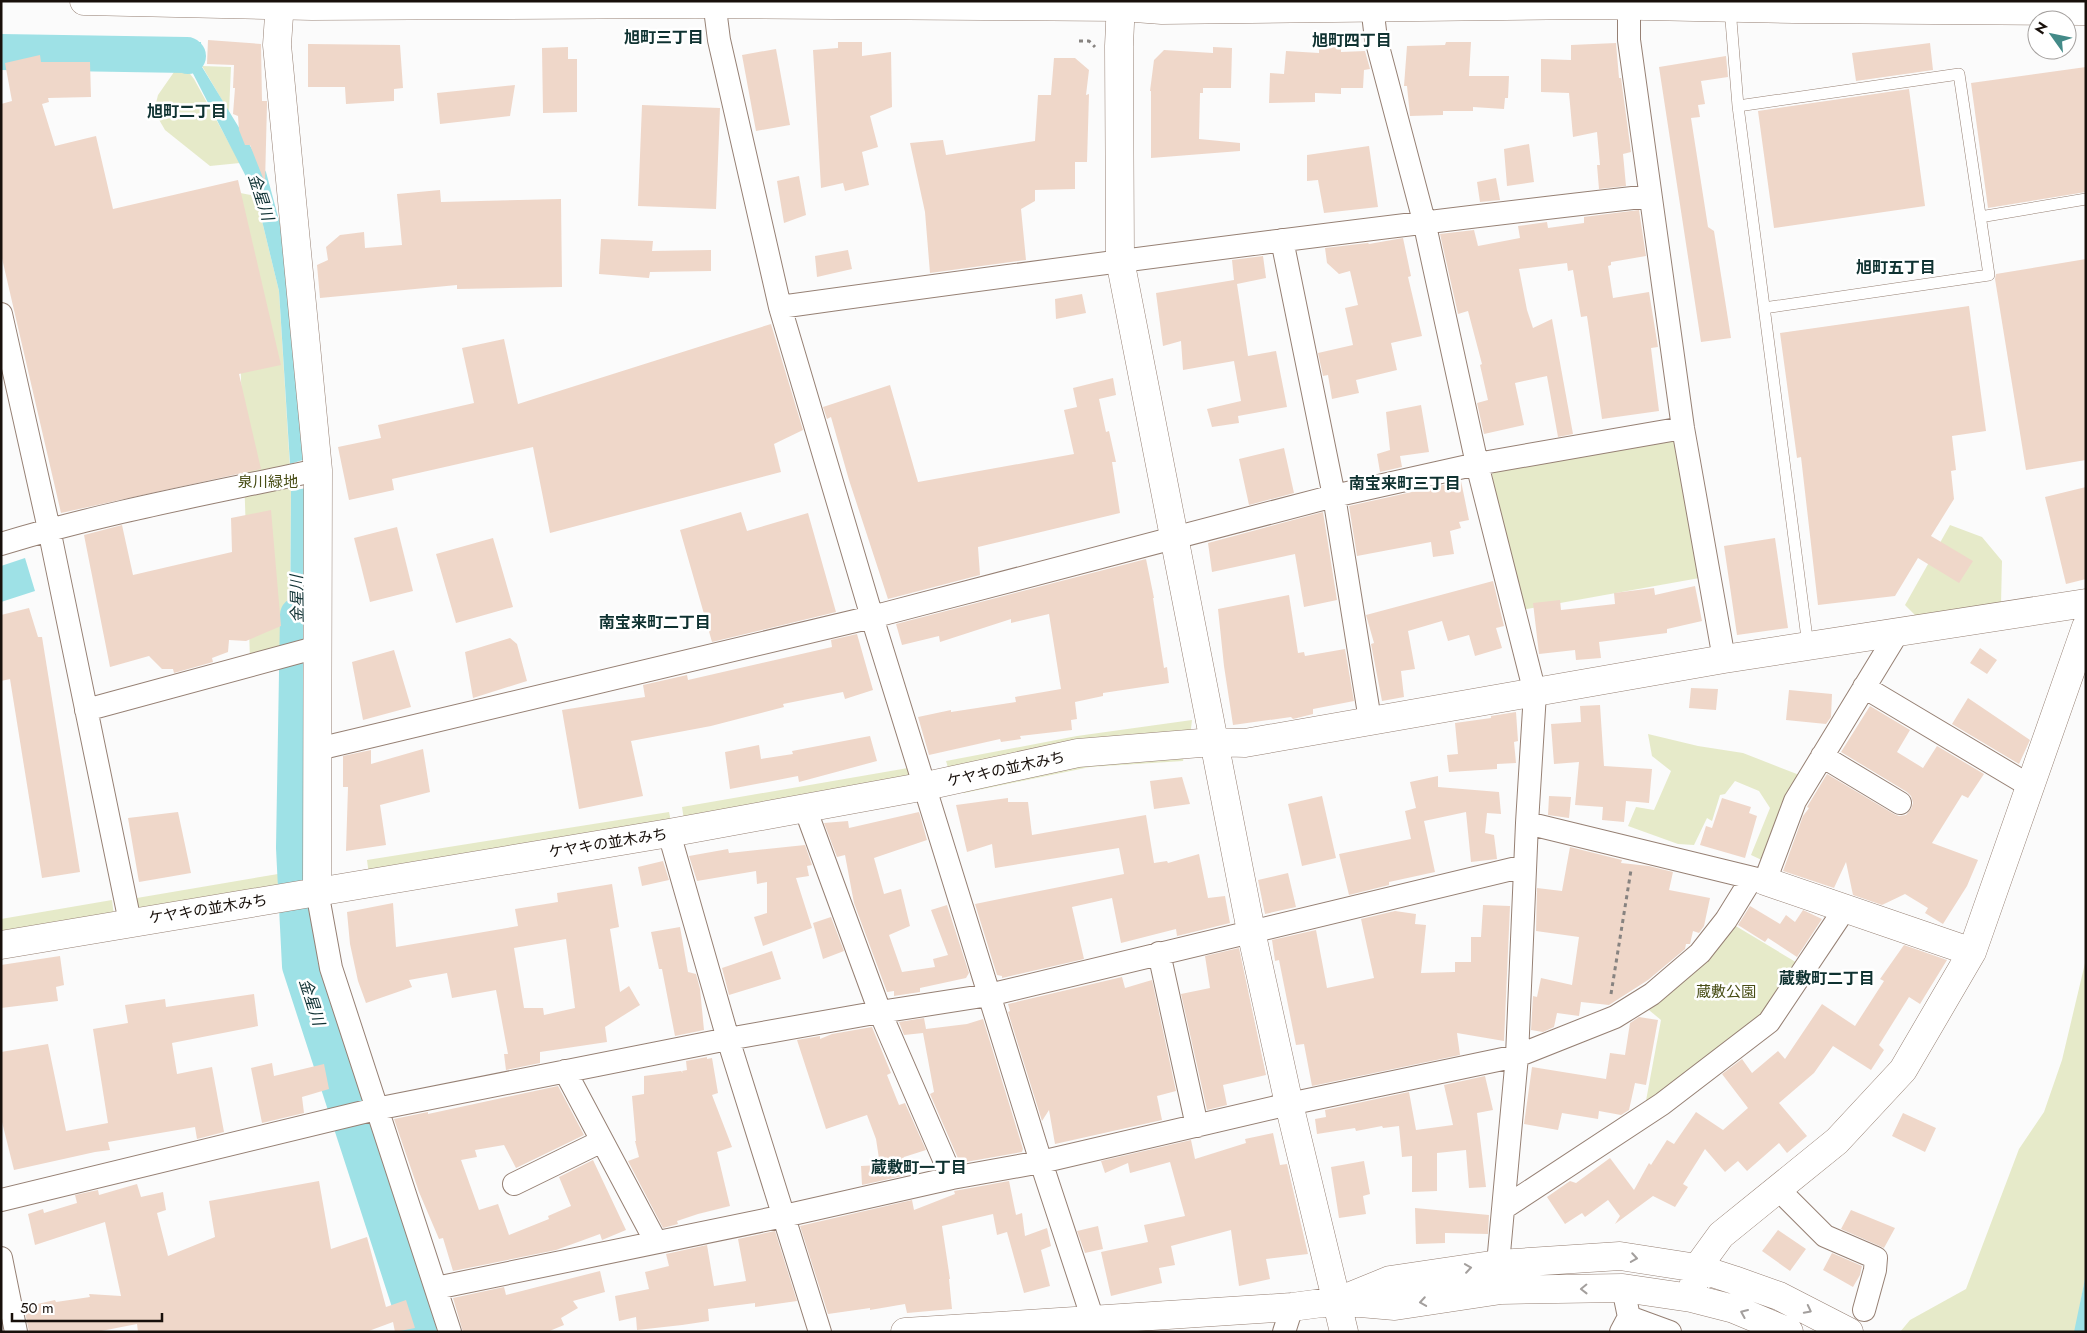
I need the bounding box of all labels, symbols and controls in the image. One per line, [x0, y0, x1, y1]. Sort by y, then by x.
north arrow [2027, 10, 2077, 60]
text: N [2030, 18, 2053, 38]
district label: 旭町三丁目 [624, 26, 704, 49]
district label: 旭町四丁目 [1312, 29, 1392, 52]
district label: 旭町二丁目 [147, 100, 227, 123]
water label: 金星川 [243, 171, 280, 225]
district label: 旭町五丁目 [1856, 256, 1936, 279]
park label: 泉川緑地 [238, 471, 298, 493]
district label: 南宝来町三丁目 [1349, 472, 1461, 495]
water label: 金星川 [285, 573, 309, 623]
district label: 南宝来町二丁目 [599, 611, 711, 634]
street label: ケヤキの並木みち [945, 746, 1067, 792]
street label: ケヤキの並木みち [547, 823, 669, 863]
street label: ケヤキの並木みち [147, 889, 269, 929]
district label: 蔵敷町二丁目 [1779, 967, 1875, 990]
water label: 金星川 [294, 976, 331, 1030]
park label: 蔵敷公園 [1696, 981, 1756, 1003]
district label: 蔵敷町一丁目 [871, 1156, 967, 1179]
one-way arrow [1631, 1252, 1639, 1263]
one-way arrow [1465, 1263, 1473, 1274]
one-way arrow [1580, 1283, 1588, 1294]
scale bar [12, 1290, 162, 1322]
one-way arrow [1418, 1296, 1426, 1307]
text: 50 m [20, 1297, 54, 1319]
one-way arrow [1803, 1304, 1812, 1314]
one-way arrow [1740, 1308, 1749, 1319]

